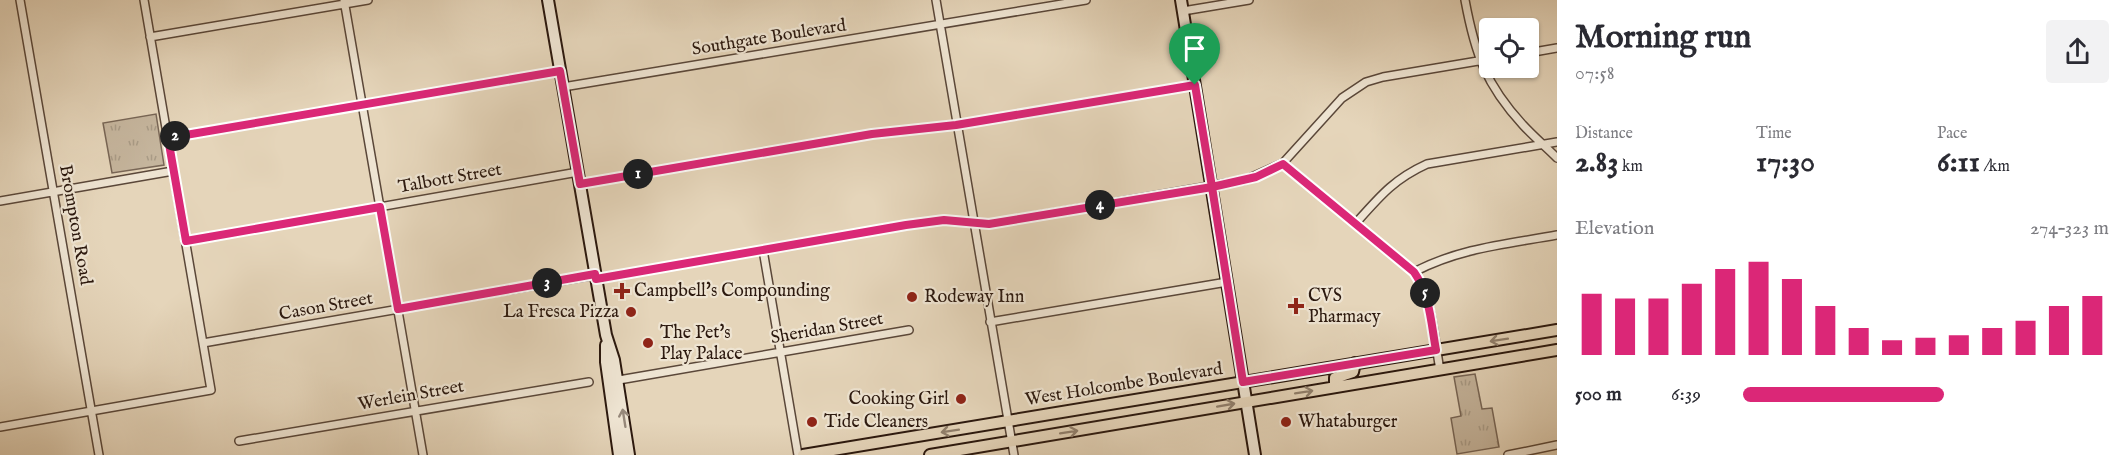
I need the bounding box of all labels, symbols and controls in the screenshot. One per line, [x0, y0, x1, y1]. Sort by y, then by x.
street label: Southgate Boulevard [690, 14, 848, 62]
text: Morning run [1575, 17, 1751, 59]
map controls [1479, 18, 1539, 78]
button: locate [1479, 18, 1539, 78]
button: share [2046, 20, 2109, 83]
pin [1169, 23, 1220, 85]
icon: arrive [1178, 32, 1211, 65]
text: 07:58 [1575, 61, 1615, 86]
pin: 2 [160, 121, 190, 151]
text: Distance [1575, 124, 1633, 144]
text: Time [1756, 124, 1792, 144]
text: Pace [1937, 124, 1967, 144]
text: 2 [171, 126, 179, 146]
text: 2.83 [1575, 144, 1618, 182]
text: 17:30 [1756, 144, 1815, 182]
text: 6:11 [1937, 144, 1980, 182]
text: km [1618, 157, 1643, 177]
text: /km [1980, 157, 2010, 177]
street label: Talbott Street [396, 159, 504, 199]
pin: 1 [623, 159, 653, 189]
street label: Brompton Road [53, 163, 97, 287]
text: 1 [635, 164, 641, 184]
pin: 4 [1085, 190, 1115, 220]
text: 4 [1096, 195, 1104, 215]
text: Elevation [1575, 216, 1654, 241]
text: 274–323 m [2030, 216, 2109, 241]
pin: 3 [532, 268, 562, 298]
text: 3 [544, 273, 550, 293]
pin: 5 [1410, 278, 1440, 308]
place label: Campbell's Compounding [634, 280, 830, 303]
text: 5 [1422, 283, 1428, 303]
marker: Campbell's Compounding [615, 284, 629, 298]
place label: CVS Pharmacy [1308, 285, 1381, 329]
place label: Rodeway Inn [924, 286, 1025, 309]
street label: Cason Street [277, 287, 375, 327]
marker: Rodeway Inn [905, 290, 919, 304]
marker: CVS Pharmacy [1289, 299, 1303, 313]
place label: La Fresca Pizza [503, 301, 619, 324]
marker: La Fresca Pizza [624, 305, 638, 319]
street label: Sheridan Street [769, 308, 885, 350]
place label: The Pet's Play Palace [660, 322, 743, 366]
one-way arrow [1490, 334, 1510, 345]
marker: The Pet's Play Palace [641, 336, 655, 350]
street label: West Holcombe Boulevard [1024, 358, 1225, 412]
street label: Werlein Street [356, 375, 466, 417]
text: 500 m [1575, 382, 1622, 407]
text: 6:39 [1671, 382, 1701, 407]
one-way arrow [1294, 387, 1314, 398]
place label: Cooking Girl [848, 388, 949, 411]
marker: Cooking Girl [954, 392, 968, 406]
one-way arrow [1215, 399, 1235, 410]
one-way arrow [618, 408, 629, 428]
place label: Tide Cleaners [824, 411, 928, 434]
place label: Whataburger [1298, 411, 1398, 434]
marker: Tide Cleaners [805, 415, 819, 429]
marker: Whataburger [1279, 415, 1293, 429]
one-way arrow [941, 426, 961, 437]
one-way arrow [1059, 426, 1079, 437]

